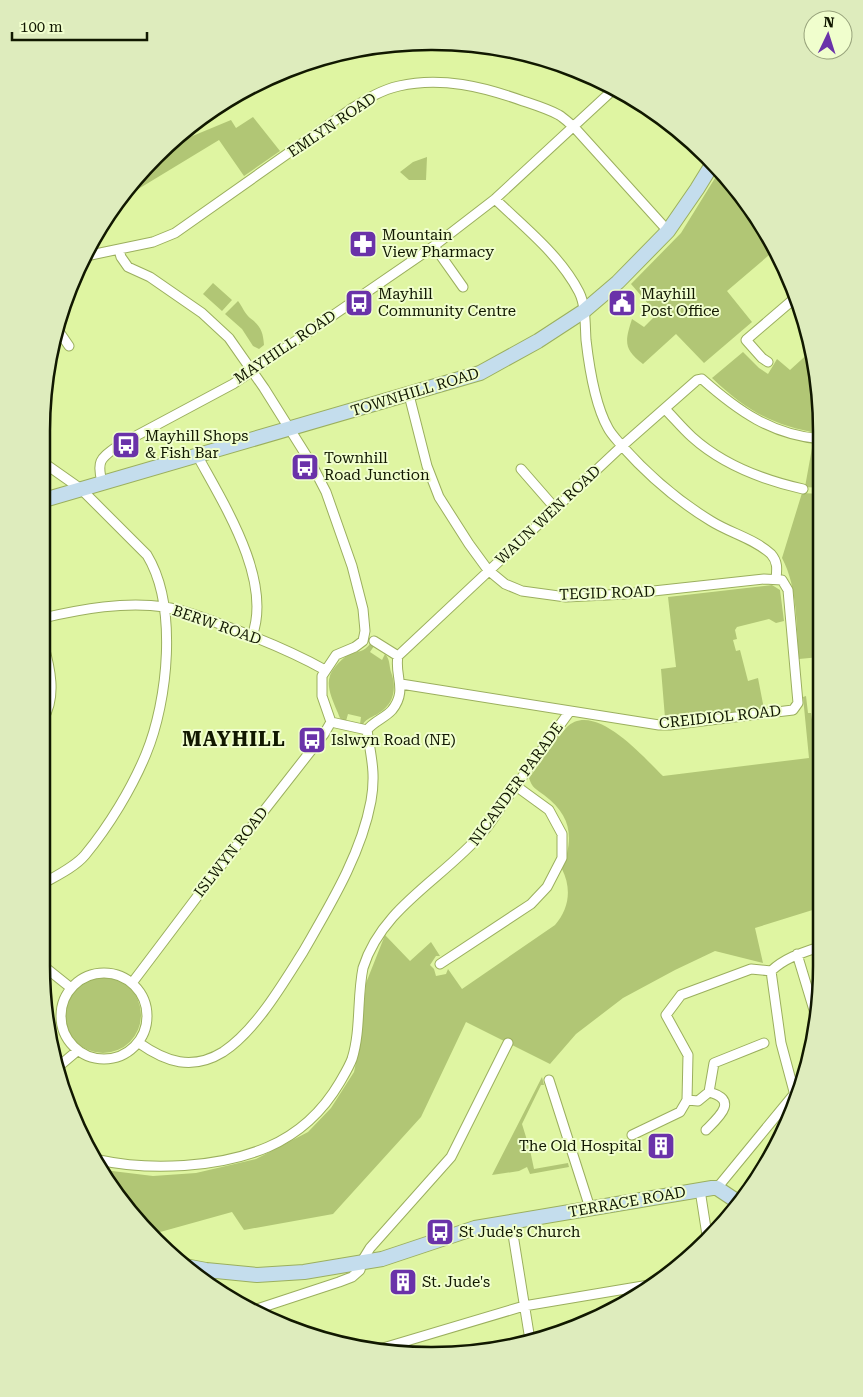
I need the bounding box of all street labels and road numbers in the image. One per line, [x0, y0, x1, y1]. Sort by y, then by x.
street label: EMLYN ROAD [284, 89, 380, 161]
street label: MAYHILL ROAD [231, 306, 339, 388]
street label: TOWNHILL ROAD [349, 364, 481, 420]
street label: WAUN WEN ROAD [492, 462, 604, 568]
street label: TEGID ROAD [559, 582, 655, 604]
street label: BERW ROAD [170, 601, 264, 649]
street label: CREIDIOL ROAD [658, 702, 782, 732]
street label: NICANDER PARADE [465, 719, 567, 849]
street label: ISLWYN ROAD [190, 803, 272, 901]
street label: TERRACE ROAD [567, 1183, 687, 1221]

